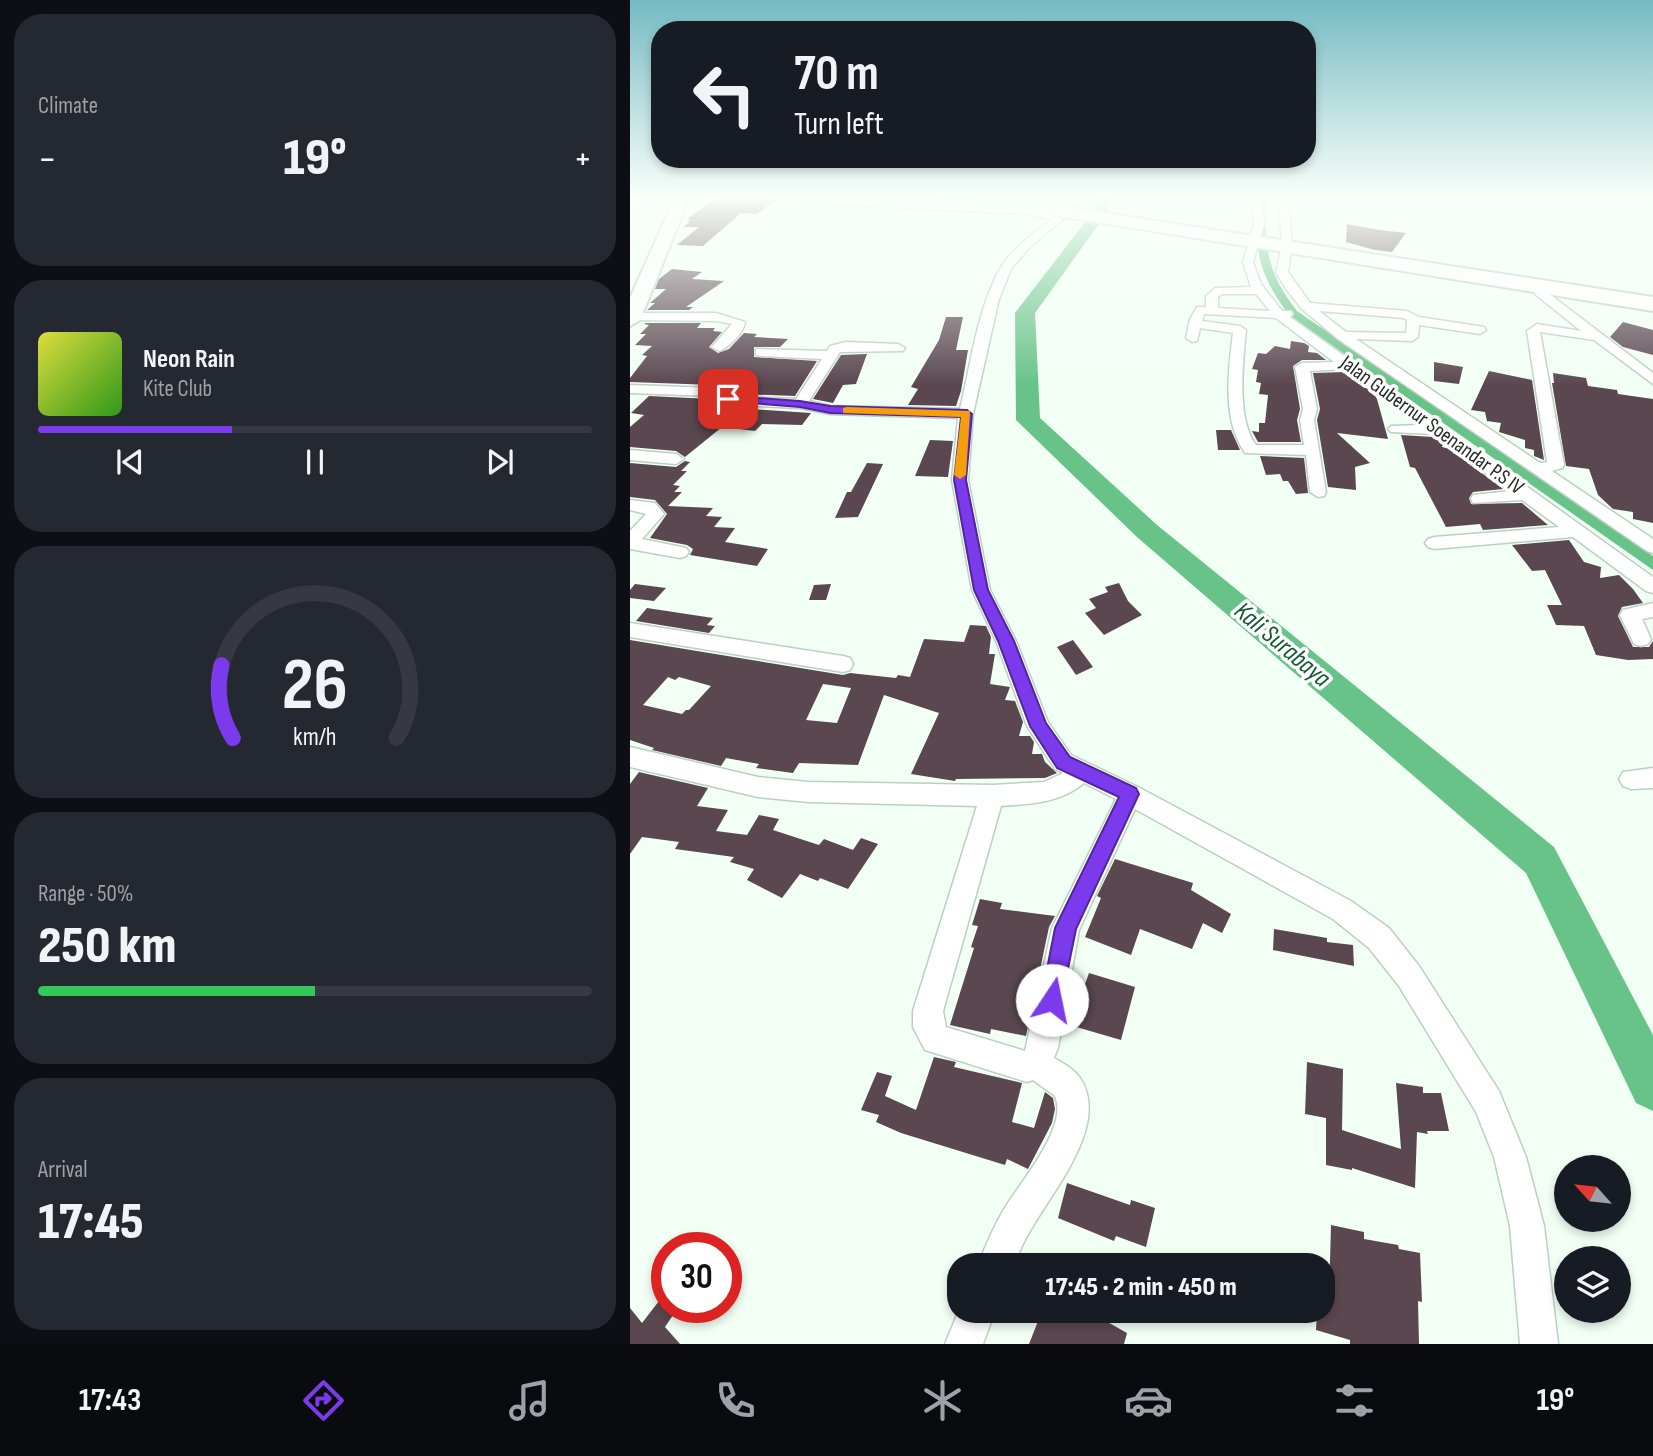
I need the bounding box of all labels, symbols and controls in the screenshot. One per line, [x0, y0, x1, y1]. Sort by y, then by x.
text: 70 m [794, 45, 879, 104]
icon: left [679, 49, 770, 140]
text: Climate [38, 92, 98, 120]
text: Turn left [794, 105, 884, 144]
text: 19° [283, 127, 347, 190]
text: − [38, 137, 57, 182]
text: + [573, 137, 592, 182]
text: Neon Rain [143, 344, 235, 375]
street label: Jalan Gubernur Soenandar P.S IV [1335, 349, 1529, 500]
pin [698, 369, 758, 429]
text: Kite Club [143, 375, 212, 403]
icon: arrive [709, 380, 747, 418]
icon: previous [111, 443, 149, 481]
icon: pause [296, 443, 334, 481]
icon: next [481, 443, 519, 481]
water label: Kali Surabaya [1228, 596, 1337, 694]
text: 26 [282, 642, 348, 730]
text: km/h [293, 722, 337, 753]
text: Range · 50% [38, 880, 133, 908]
text: 250 km [38, 915, 176, 978]
position arrow [1015, 963, 1089, 1037]
north arrow [1554, 1155, 1631, 1232]
map controls [1554, 1155, 1631, 1323]
text: Arrival [38, 1156, 87, 1184]
text: 17:45 [38, 1191, 144, 1254]
speed limit sign: 30 [651, 1232, 742, 1323]
button: layers [1554, 1246, 1631, 1323]
text: 17:45 · 2 min · 450 m [1045, 1272, 1237, 1303]
icon: directions [299, 1376, 348, 1425]
icon: music [505, 1376, 554, 1425]
icon: phone [711, 1376, 760, 1425]
icon: climate [918, 1376, 967, 1425]
icon: car [1124, 1376, 1173, 1425]
icon: filters [1330, 1376, 1379, 1425]
text: 17:43 [79, 1381, 141, 1420]
text: 19° [1537, 1381, 1574, 1420]

